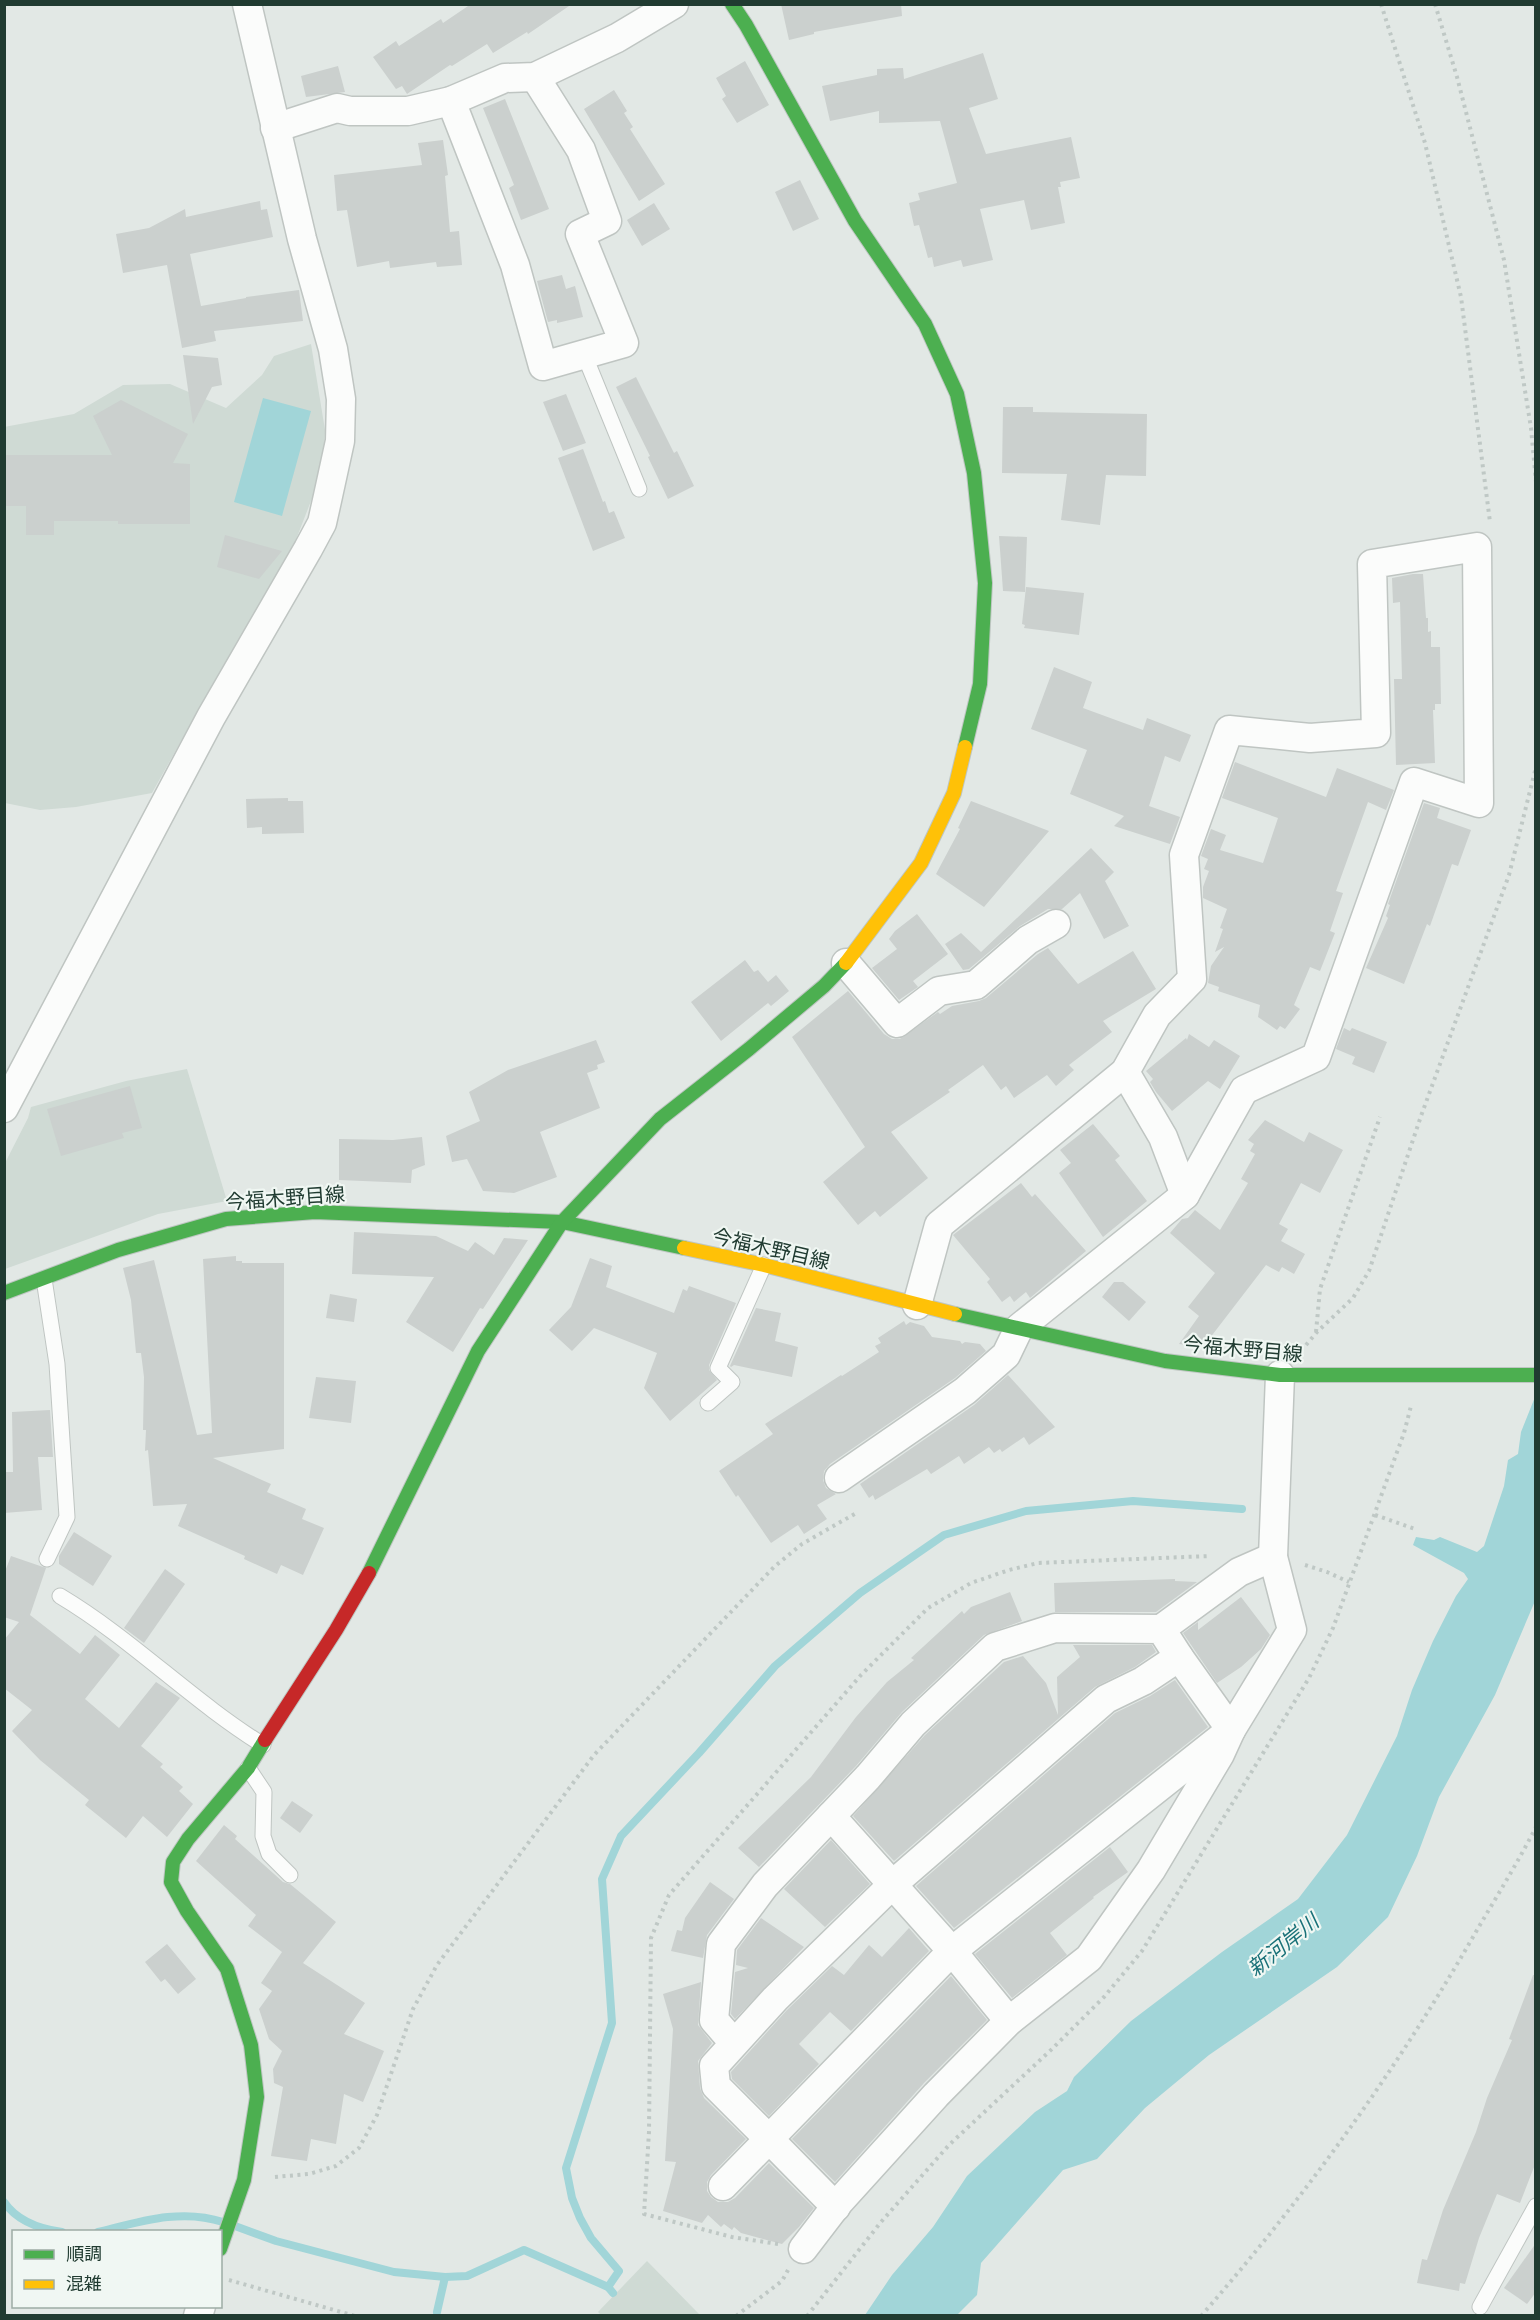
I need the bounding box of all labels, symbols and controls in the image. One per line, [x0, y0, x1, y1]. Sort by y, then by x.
street label: 今福木野目線 [224, 1181, 346, 1215]
street label: 今福木野目線 [710, 1223, 832, 1275]
street label: 今福木野目線 [1182, 1331, 1304, 1367]
water label: 新河岸川 [1242, 1907, 1326, 1982]
legend [12, 2230, 222, 2308]
text: 順調 [66, 2242, 102, 2265]
text: 混雑 [66, 2272, 102, 2295]

